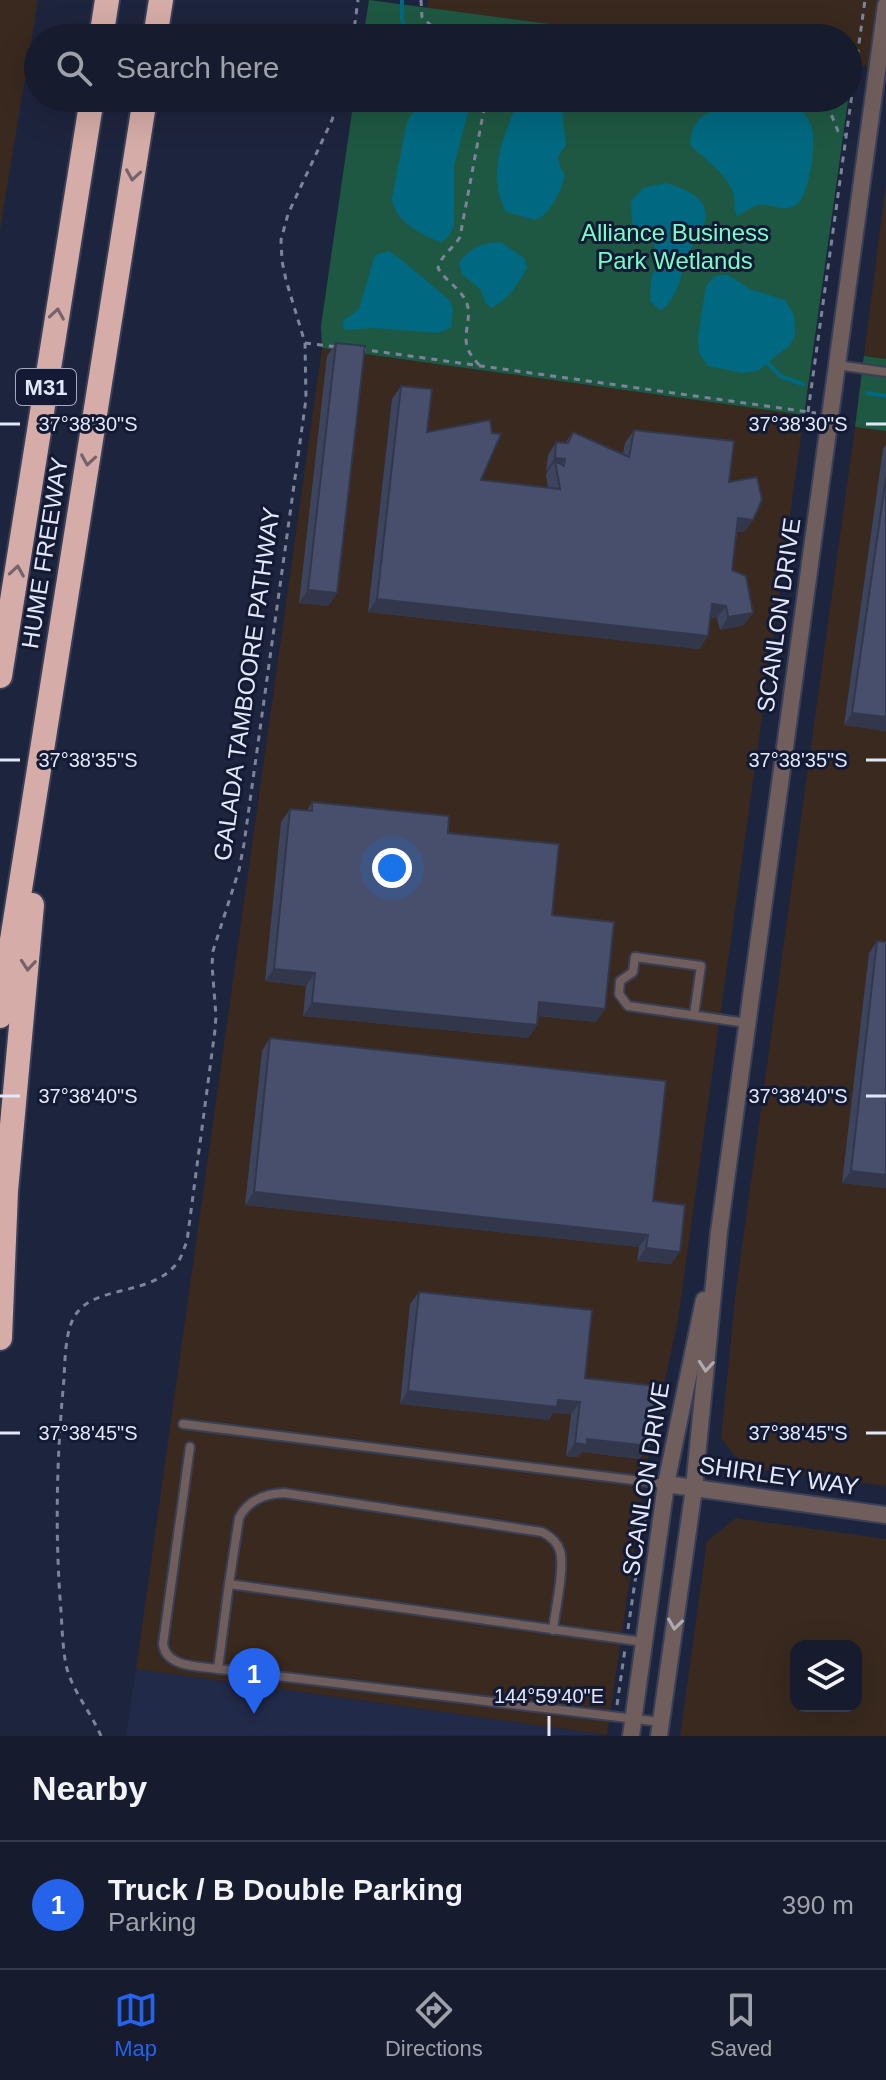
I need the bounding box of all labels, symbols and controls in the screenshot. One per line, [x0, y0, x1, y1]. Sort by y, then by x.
search box [24, 24, 862, 112]
icon: search [52, 46, 96, 90]
text: Search here [116, 51, 279, 84]
one-way arrow [125, 168, 142, 182]
park label: Alliance Business Park Wetlands [581, 219, 769, 274]
one-way arrow [48, 307, 65, 321]
road number: M31 [16, 369, 76, 405]
text: 37°38'30"S [39, 413, 138, 435]
text: 37°38'30"S [749, 413, 848, 435]
one-way arrow [80, 453, 97, 466]
street label: HUME FREEWAY [16, 455, 73, 651]
street label: GALADA TAMBOORE PATHWAY [208, 505, 285, 863]
street label: SCANLON DRIVE [751, 516, 806, 714]
one-way arrow [7, 564, 24, 578]
text: 37°38'35"S [39, 749, 138, 771]
text: 37°38'35"S [749, 749, 848, 771]
your location [372, 848, 412, 888]
one-way arrow [20, 959, 37, 972]
text: 37°38'40"S [39, 1085, 138, 1107]
text: 37°38'40"S [749, 1085, 848, 1107]
one-way arrow [698, 1360, 715, 1373]
street label: SCANLON DRIVE [617, 1380, 674, 1578]
text: 37°38'45"S [39, 1422, 138, 1444]
text: 37°38'45"S [749, 1422, 848, 1444]
street label: SHIRLEY WAY [698, 1451, 861, 1500]
one-way arrow [667, 1617, 684, 1631]
map controls [790, 1640, 862, 1712]
button: layers [790, 1640, 862, 1712]
pin: 1 [228, 1648, 280, 1714]
text: 144°59'40"E [494, 1685, 604, 1707]
text: Nearby [32, 1769, 147, 1807]
text: Truck / B Double Parking [108, 1873, 463, 1906]
text: 1 [51, 1890, 65, 1920]
text: 390 m [782, 1890, 854, 1920]
text: Parking [108, 1907, 196, 1937]
tab: Map [114, 1988, 158, 2062]
tab: Directions [385, 1988, 483, 2062]
tab: Saved [710, 1988, 772, 2062]

